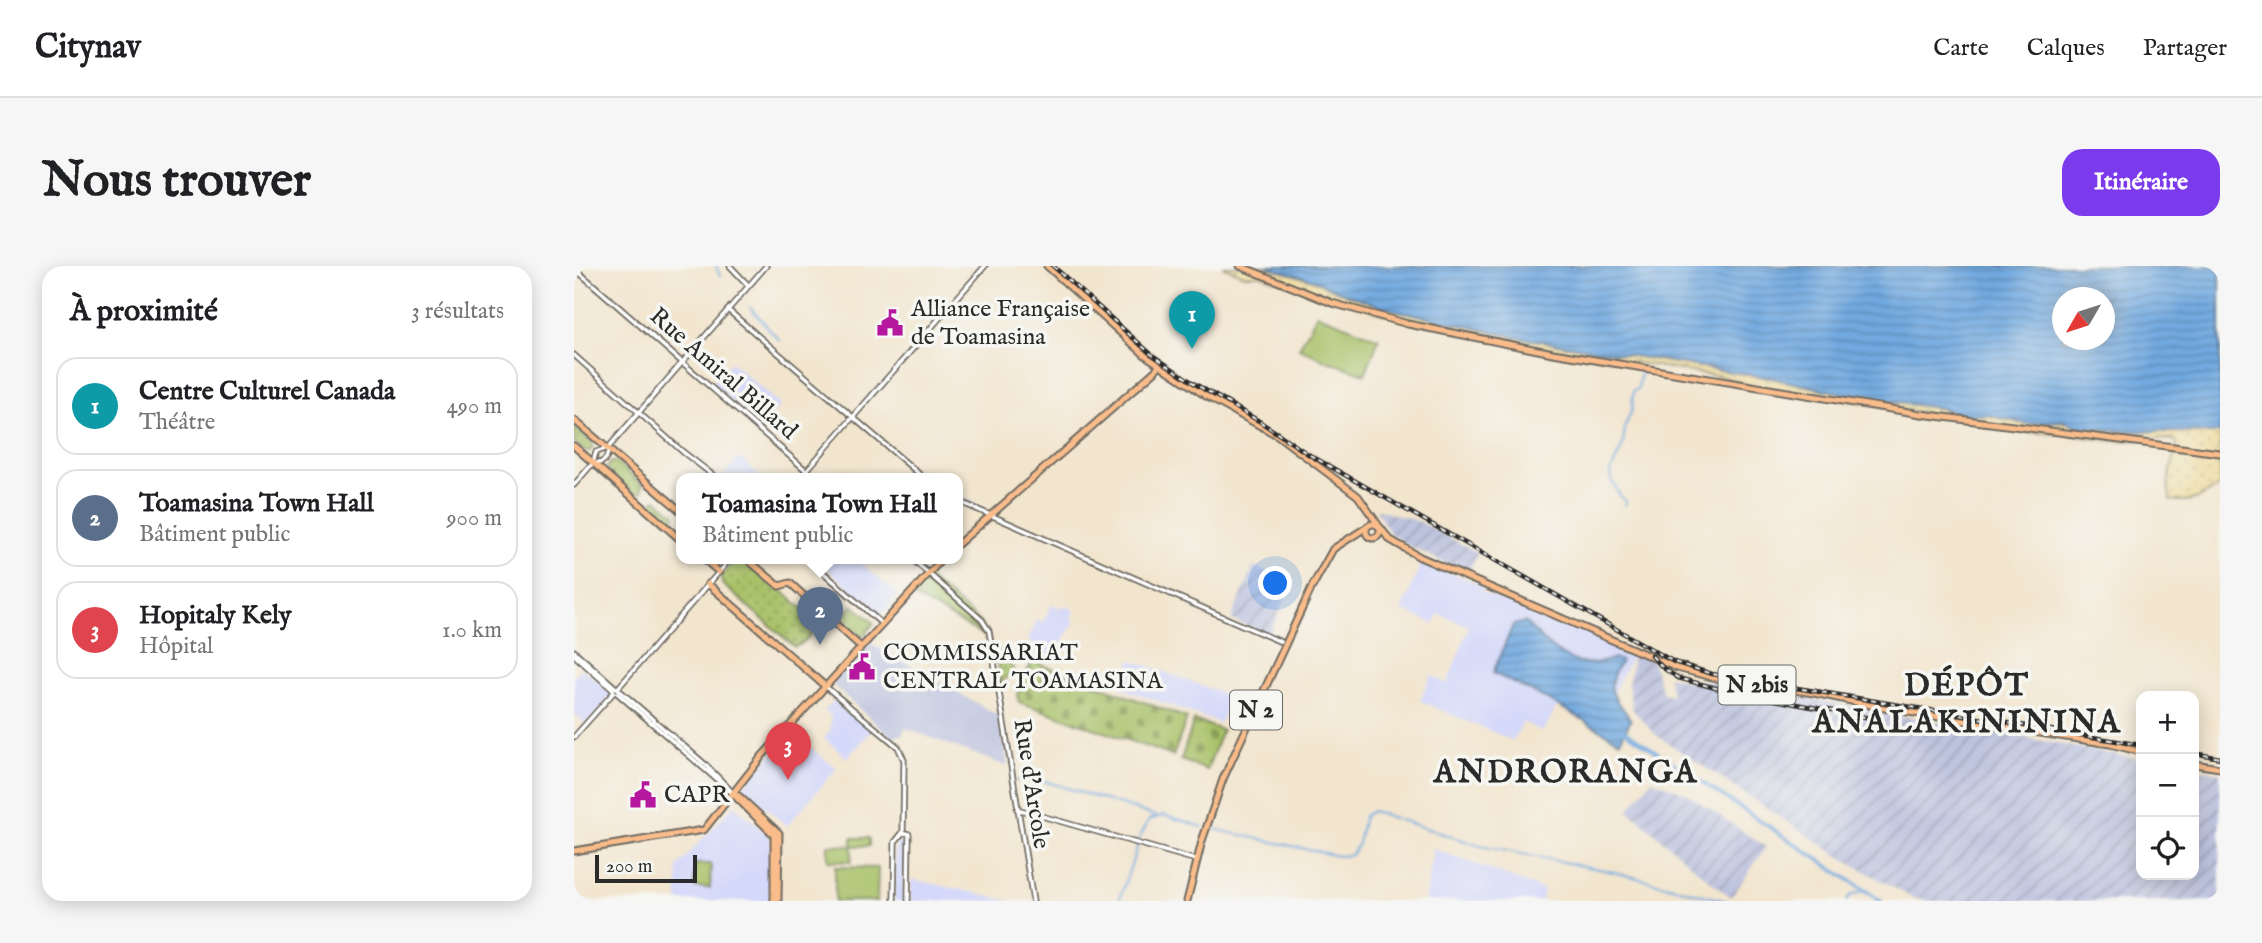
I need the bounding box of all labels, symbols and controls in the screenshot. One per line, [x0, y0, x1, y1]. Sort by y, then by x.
text: Citynav [35, 27, 141, 69]
text: Carte [1933, 33, 1989, 64]
text: Calques [2027, 33, 2105, 64]
text: Partager [2143, 33, 2227, 64]
button: Itinéraire [2062, 149, 2220, 216]
text: Nous trouver [42, 151, 311, 213]
north arrow [2052, 287, 2115, 350]
pin: 1 [1169, 291, 1215, 349]
text: À proximité [70, 293, 218, 331]
place label: Alliance Française de Toamasina [910, 294, 1090, 353]
text: 3 résultats [411, 297, 504, 326]
street label: Rue Amiral Billard [642, 301, 804, 447]
public building icon: Alliance Française de Toamasina [875, 308, 905, 338]
text: Centre Culturel Canada [139, 375, 395, 408]
text: 1 [91, 392, 99, 421]
text: 490 m [447, 392, 502, 421]
text: Théâtre [139, 408, 215, 437]
popup [676, 473, 963, 564]
text: Toamasina Town Hall [139, 487, 374, 520]
text: Toamasina Town Hall [702, 488, 937, 521]
text: 2 [90, 504, 100, 533]
text: 900 m [447, 504, 502, 533]
text: Bâtiment public [139, 520, 290, 549]
text: Bâtiment public [702, 521, 853, 550]
your location [1258, 566, 1292, 600]
pin: 2 [797, 587, 843, 645]
text: Hopitaly Kely [139, 599, 292, 632]
text: 3 [91, 616, 99, 645]
text: 1.0 km [442, 616, 502, 645]
text: Hôpital [139, 632, 213, 661]
place label: COMMISSARIAT CENTRAL TOAMASINA [883, 638, 1163, 697]
public building icon: COMMISSARIAT CENTRAL TOAMASINA [847, 652, 877, 682]
district label: DÉPÔT ANALAKINININA [1810, 664, 2122, 744]
road number: N 2bis [1718, 666, 1796, 704]
road number: N 2 [1230, 690, 1282, 730]
map controls [2136, 691, 2199, 880]
button: + [2136, 691, 2199, 754]
street label: Rue d'Arcole [1005, 717, 1057, 851]
pin: 3 [765, 722, 811, 780]
district label: ANDRORANGA [1432, 753, 1698, 794]
button: − [2136, 754, 2199, 817]
public building icon: CAPR [628, 780, 658, 810]
place label: CAPR [664, 780, 730, 811]
button: locate [2136, 817, 2199, 880]
scale bar [595, 852, 696, 884]
text: 200 m [606, 855, 652, 879]

